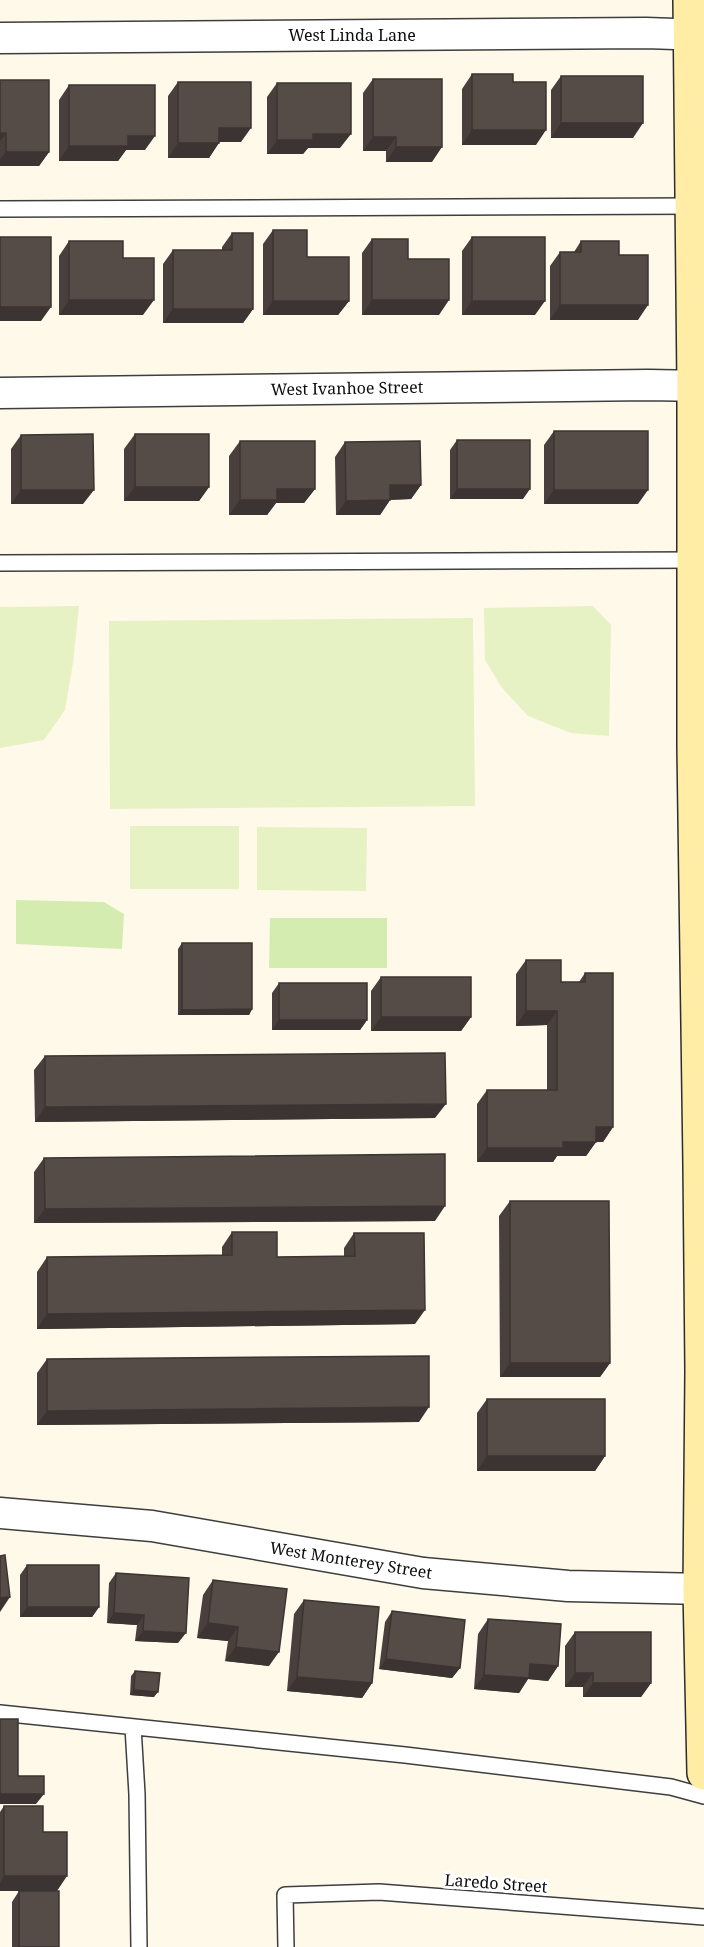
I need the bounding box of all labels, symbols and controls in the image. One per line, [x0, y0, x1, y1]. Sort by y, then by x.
street label: West Linda Lane [288, 24, 416, 46]
street label: West Ivanhoe Street [271, 376, 424, 400]
street label: West Monterey Street [268, 1536, 434, 1584]
street label: Laredo Street [444, 1868, 548, 1898]

